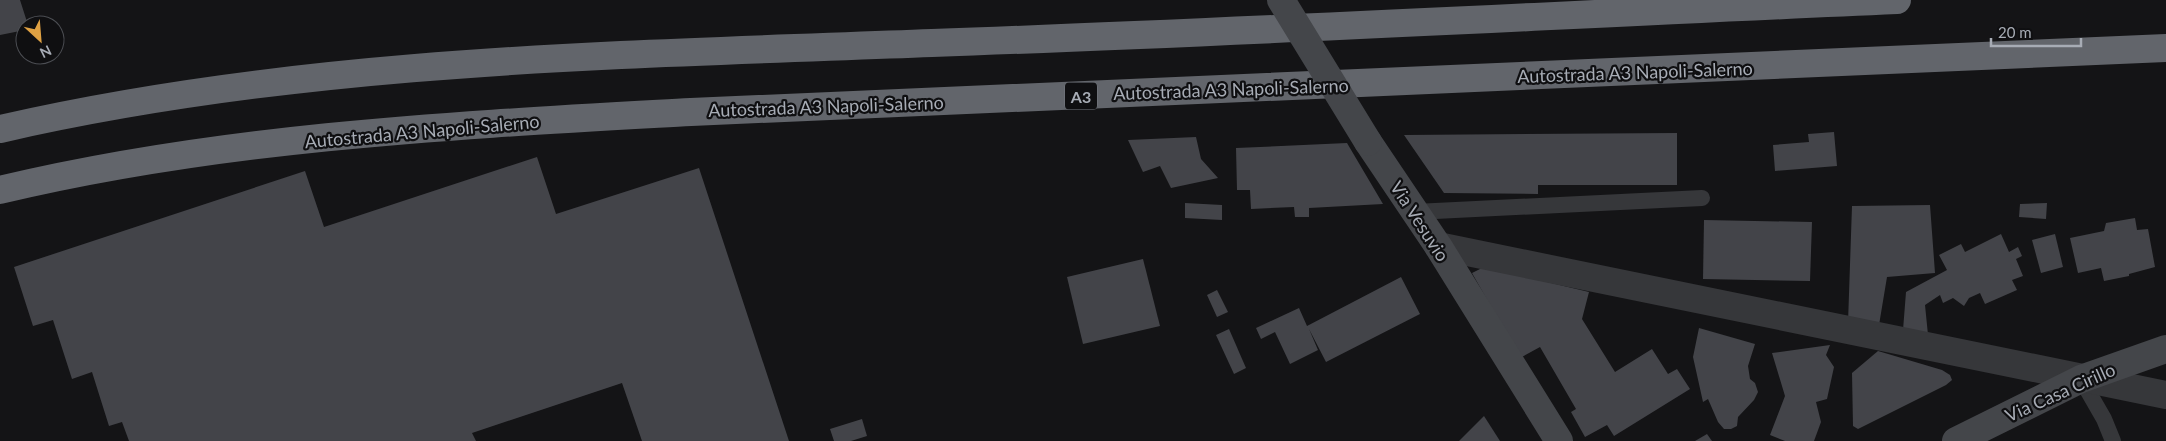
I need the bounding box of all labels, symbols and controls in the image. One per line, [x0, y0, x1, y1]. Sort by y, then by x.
north arrow [15, 15, 65, 65]
scale bar [1991, 15, 2081, 47]
text: 20 m [1998, 23, 2032, 41]
text: N [37, 42, 54, 62]
street label: Autostrada A3 Napoli-Salerno [1517, 57, 1753, 87]
street label: Autostrada A3 Napoli-Salerno [1113, 74, 1349, 104]
road number: A3 [1065, 82, 1097, 110]
street label: Autostrada A3 Napoli-Salerno [708, 91, 944, 121]
street label: Autostrada A3 Napoli-Salerno [304, 110, 540, 152]
street label: Via Vesuvio [1386, 177, 1454, 265]
street label: Via Casa Cirillo [2001, 358, 2119, 426]

